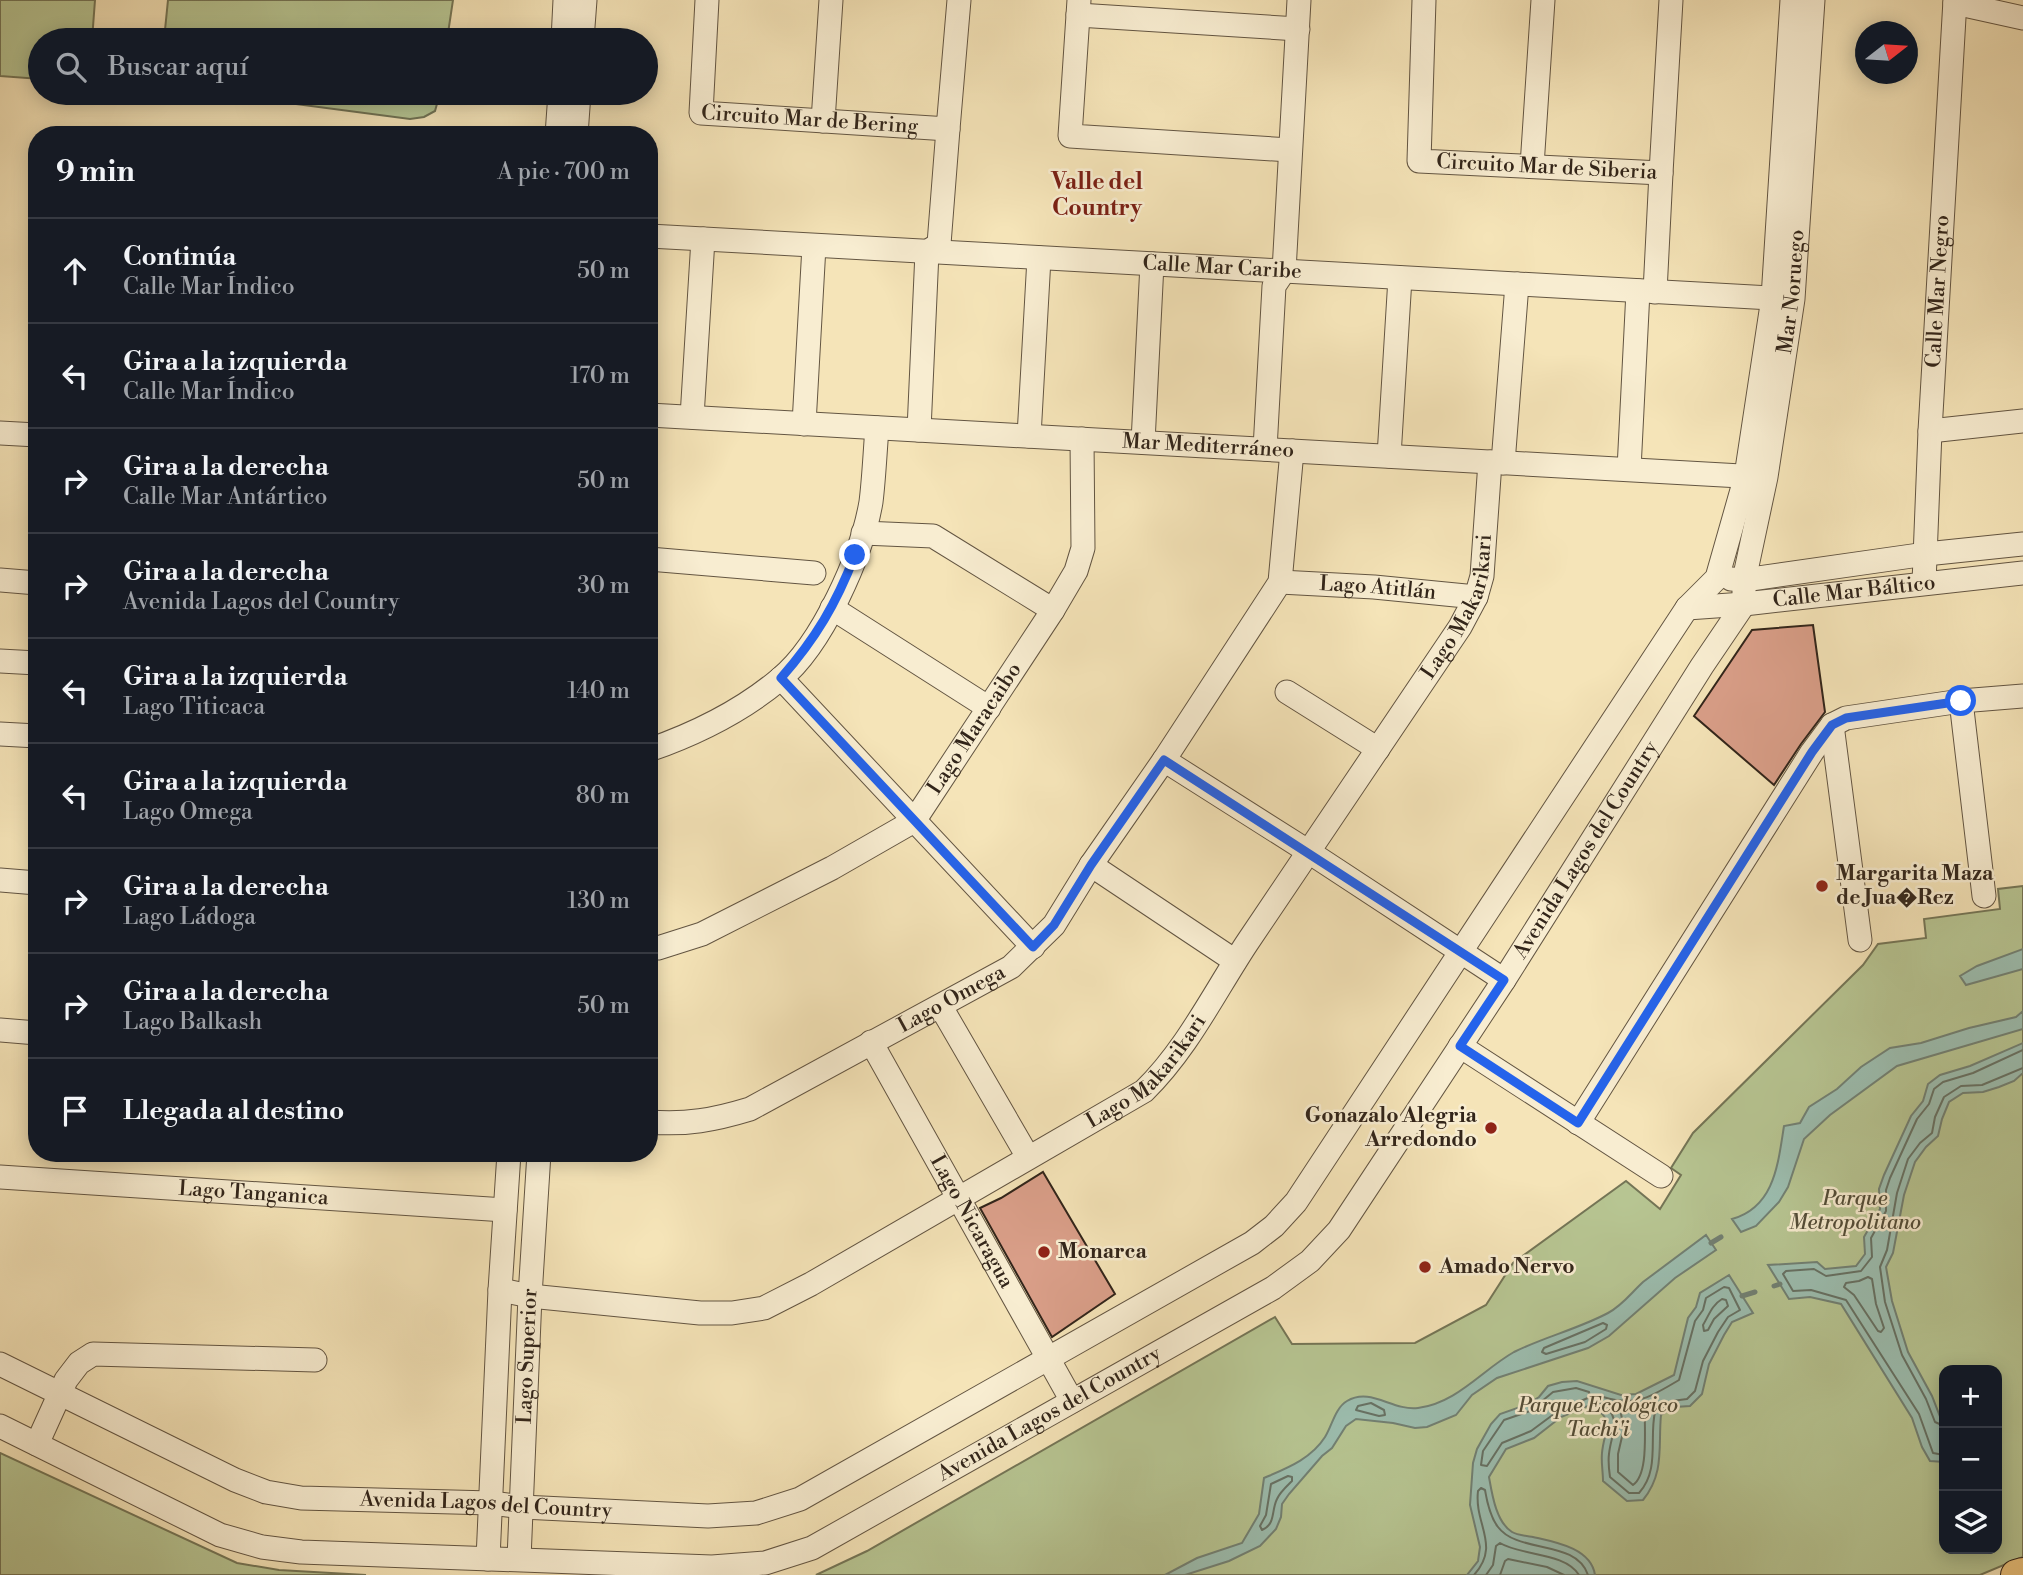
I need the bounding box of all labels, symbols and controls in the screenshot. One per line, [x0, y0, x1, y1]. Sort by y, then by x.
north arrow [1855, 21, 1918, 84]
search box [28, 28, 658, 105]
icon: search [52, 48, 90, 86]
text: Buscar aquí [108, 51, 248, 83]
street label: Circuito Mar de Bering [700, 100, 919, 140]
street label: Circuito Mar de Siberia [1436, 149, 1658, 186]
text: 9 min [56, 153, 135, 191]
text: A pie · 700 m [497, 158, 630, 186]
district label: Valle del Country [1050, 168, 1143, 222]
street label: Calle Mar Negro [1921, 214, 1956, 369]
street label: Mar Noruego [1772, 229, 1811, 356]
text: Continúa [123, 241, 236, 273]
street label: Calle Mar Caribe [1142, 250, 1302, 285]
icon: ahead [56, 252, 94, 290]
text: 50 m [577, 257, 630, 285]
text: Calle Mar Índico [123, 273, 295, 301]
text: Gira a la izquierda [123, 346, 347, 378]
icon: left [56, 357, 94, 395]
text: 170 m [570, 362, 630, 390]
text: Calle Mar Índico [123, 378, 295, 406]
street label: Mar Mediterráneo [1121, 428, 1295, 464]
text: Gira a la derecha [123, 451, 329, 483]
icon: right [56, 462, 94, 500]
text: 50 m [577, 467, 630, 495]
text: Calle Mar Antártico [123, 483, 328, 511]
street label: Lago Makarikari [1415, 533, 1498, 684]
route end [839, 539, 870, 570]
text: Gira a la derecha [123, 556, 329, 588]
icon: right [56, 567, 94, 605]
street label: Calle Mar Báltico [1771, 570, 1937, 614]
street label: Lago Atitlán [1319, 571, 1438, 606]
text: 30 m [577, 572, 630, 600]
text: Avenida Lagos del Country [123, 588, 399, 616]
street label: Lago Maracaibo [922, 658, 1028, 800]
text: Gira a la izquierda [123, 661, 347, 693]
icon: left [56, 672, 94, 710]
text: 140 m [567, 677, 630, 705]
route start [1945, 685, 1976, 716]
text: Lago Titicaca [123, 693, 265, 721]
street label: Avenida Lagos del Country [1507, 736, 1665, 965]
text: Gira a la izquierda [123, 766, 347, 798]
icon: left [56, 777, 94, 815]
text: 80 m [576, 782, 630, 810]
text: Lago Omega [123, 798, 253, 826]
place label: Margarita Maza de Jua�Rez [1836, 861, 1994, 911]
text: Gira a la derecha [123, 871, 329, 903]
marker: Margarita Maza de Jua�Rez [1814, 878, 1830, 894]
icon: right [56, 882, 94, 920]
text: 130 m [567, 887, 630, 915]
text: Lago Ládoga [123, 903, 256, 931]
street label: Lago Omega [893, 959, 1010, 1039]
text: Gira a la derecha [123, 976, 329, 1008]
icon: right [56, 987, 94, 1025]
text: 50 m [577, 992, 630, 1020]
text: Lago Balkash [123, 1008, 262, 1036]
street label: Lago Makarikari [1082, 1010, 1212, 1135]
icon: arrive [56, 1092, 94, 1130]
text: Llegada al destino [123, 1095, 344, 1127]
place label: Gonazalo Alegria Arredondo [1305, 1103, 1478, 1153]
marker: Gonazalo Alegria Arredondo [1483, 1120, 1499, 1136]
street label: Lago Nicaragua [924, 1151, 1019, 1293]
street label: Lago Tanganica [177, 1176, 330, 1211]
park label: Parque Metropolitano [1789, 1186, 1921, 1236]
place label: Monarca [1058, 1239, 1147, 1265]
marker: Monarca [1036, 1244, 1052, 1260]
place label: Amado Nervo [1438, 1254, 1575, 1280]
marker: Amado Nervo [1417, 1259, 1433, 1275]
street label: Lago Superior [512, 1288, 543, 1425]
street label: Avenida Lagos del Country [932, 1340, 1167, 1488]
map controls [1939, 1365, 2002, 1554]
button: + [1939, 1365, 2002, 1428]
park label: Parque Ecológico Tachi'i [1517, 1393, 1678, 1443]
button: − [1939, 1428, 2002, 1491]
street label: Avenida Lagos del Country [358, 1487, 613, 1524]
button: layers [1939, 1491, 2002, 1554]

